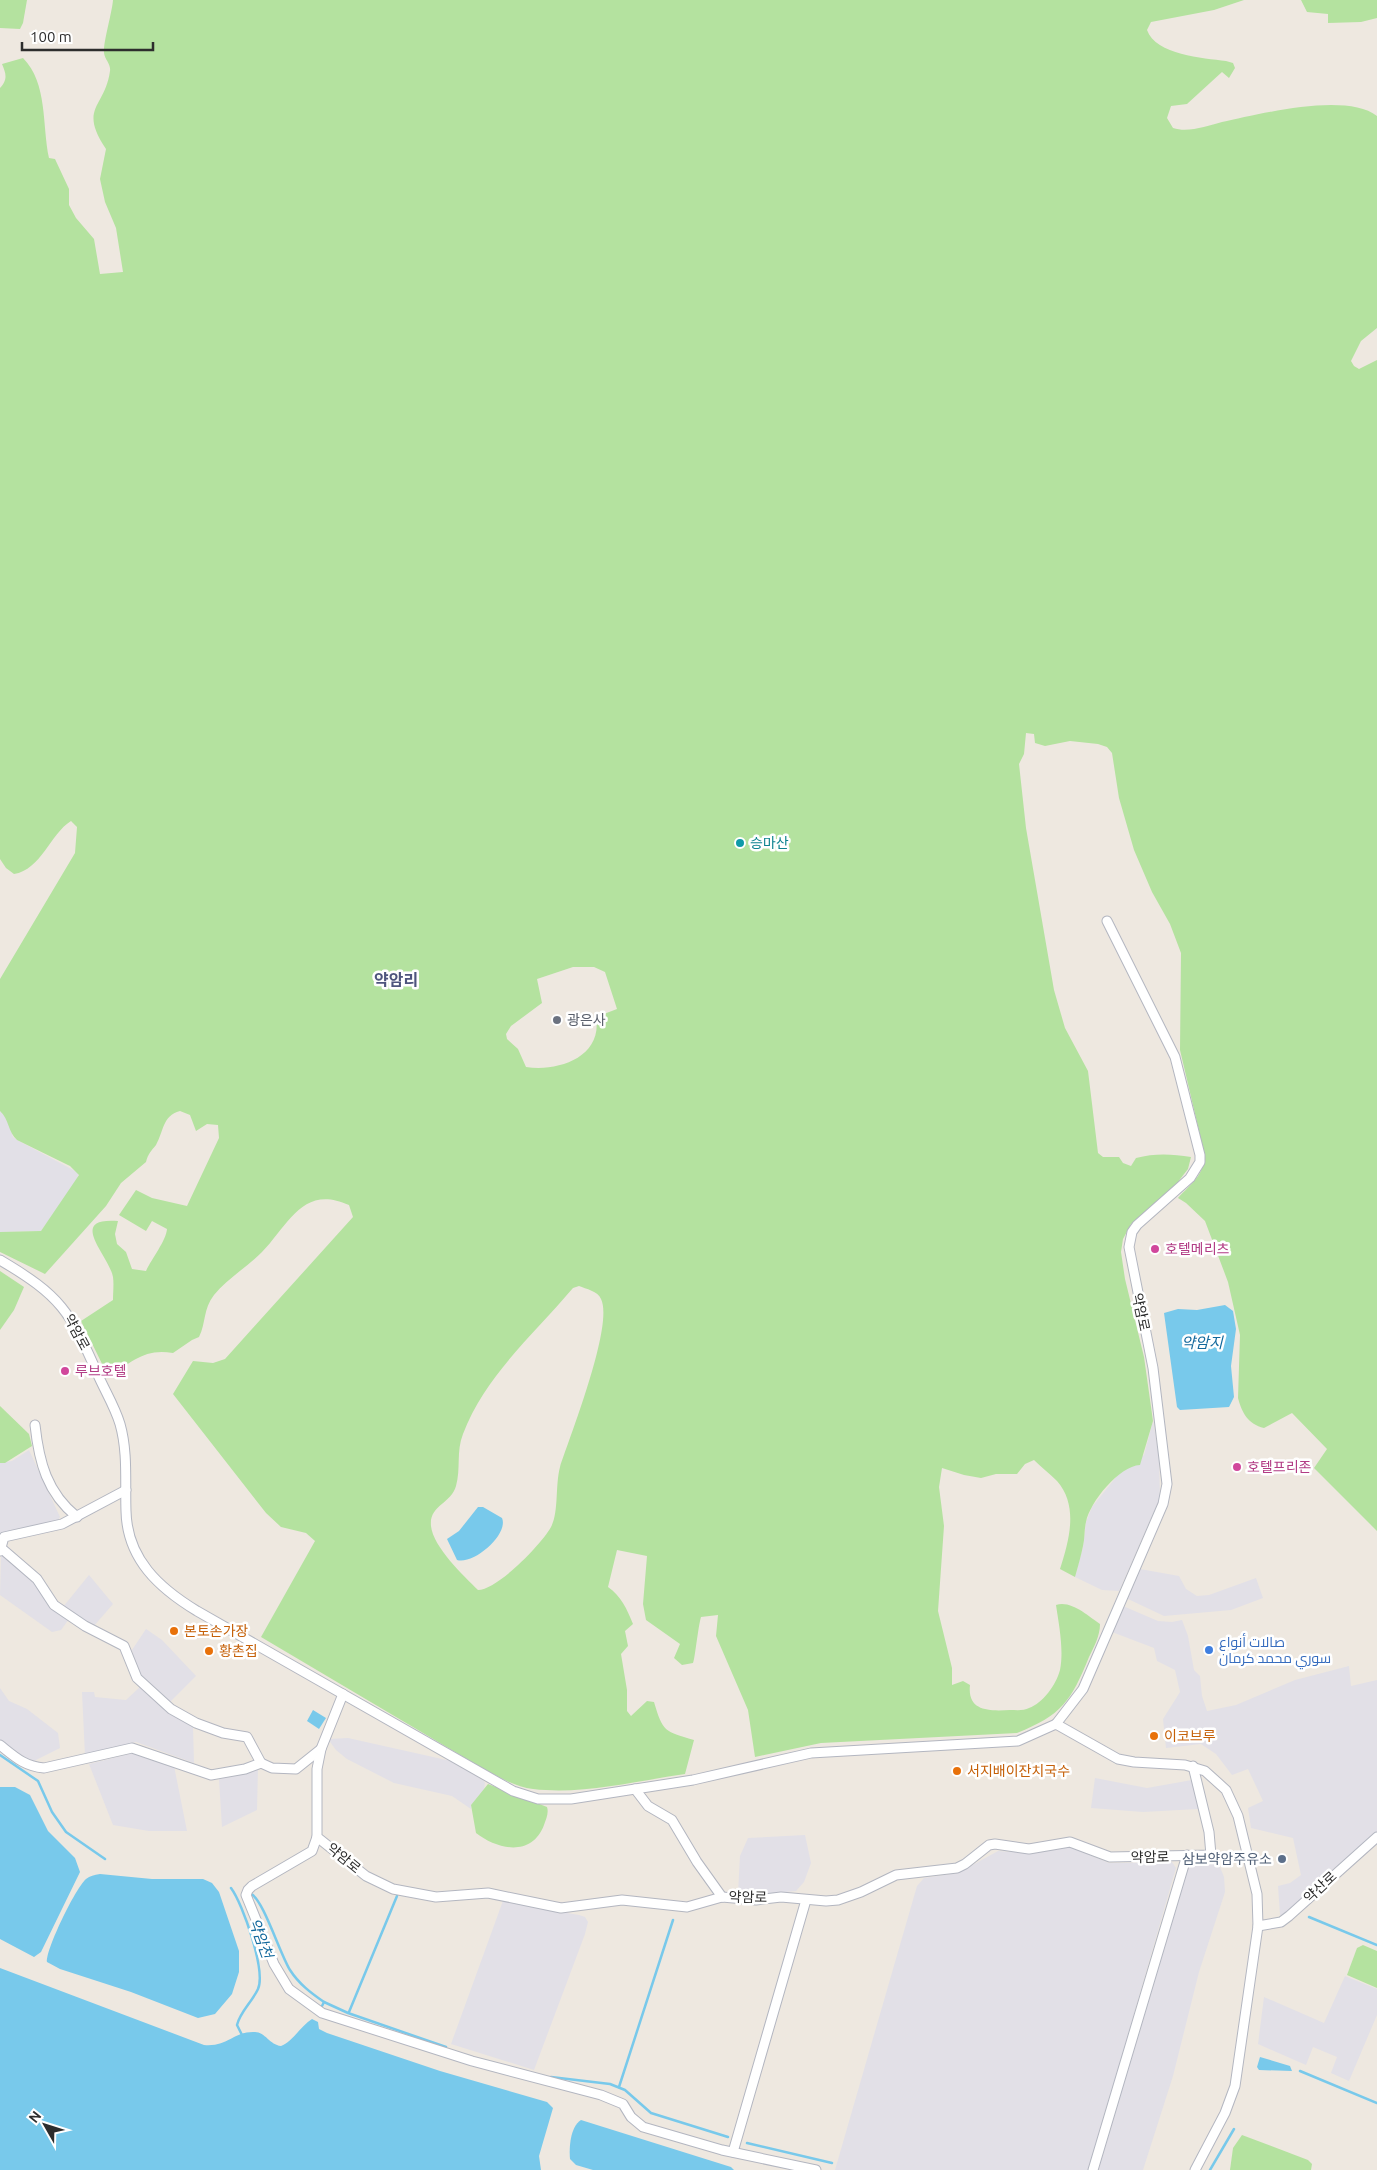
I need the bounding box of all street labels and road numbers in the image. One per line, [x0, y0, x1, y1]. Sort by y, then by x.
street label: 약암로 [1129, 1291, 1153, 1333]
street label: 약암로 [61, 1311, 93, 1353]
street label: 약암로 [324, 1840, 364, 1876]
street label: 약암로 [1131, 1849, 1170, 1865]
street label: 약산로 [1300, 1868, 1340, 1906]
street label: 약암로 [729, 1889, 768, 1905]

